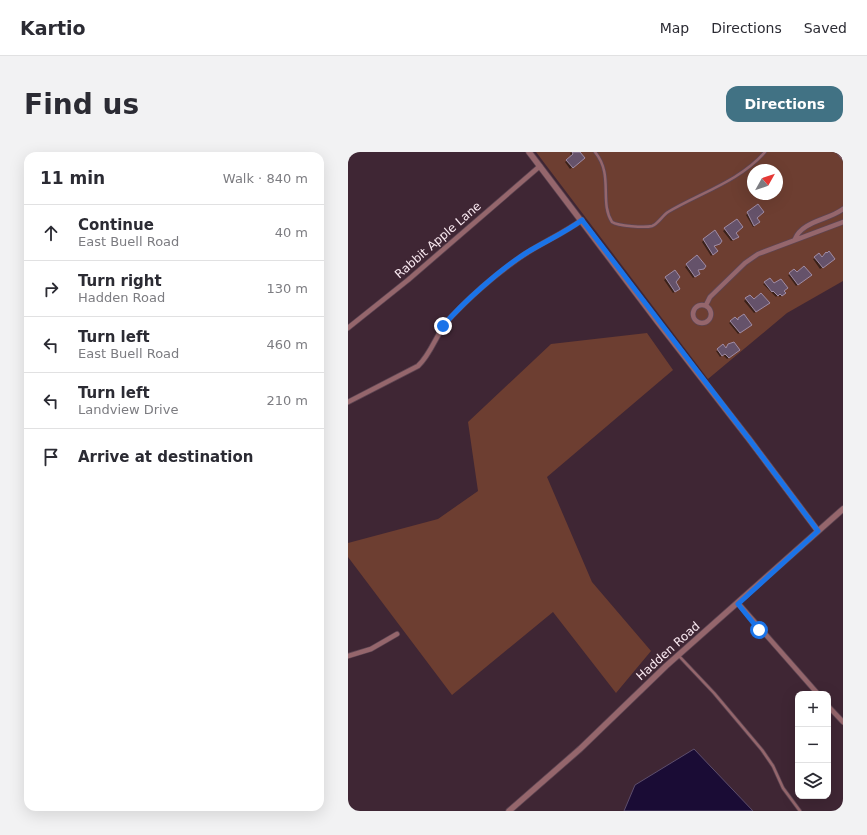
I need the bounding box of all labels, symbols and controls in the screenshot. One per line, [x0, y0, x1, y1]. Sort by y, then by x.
text: Kartio [20, 17, 86, 39]
text: Map [660, 20, 689, 36]
text: Directions [711, 20, 782, 36]
text: Saved [804, 20, 847, 36]
button: Directions [726, 86, 843, 122]
text: Find us [24, 88, 139, 121]
north arrow [747, 164, 783, 200]
text: 11 min [40, 168, 105, 188]
text: Walk · 840 m [223, 171, 308, 186]
street label: Rabbit Apple Lane [392, 199, 484, 281]
text: Continue [78, 216, 154, 234]
icon: ahead [40, 222, 62, 244]
text: 40 m [275, 225, 308, 240]
text: East Buell Road [78, 234, 179, 249]
text: Turn right [78, 272, 162, 290]
icon: right [40, 278, 62, 300]
text: 130 m [266, 281, 308, 296]
text: Hadden Road [78, 290, 165, 305]
route end [434, 317, 452, 335]
text: Turn left [78, 328, 150, 346]
icon: left [40, 334, 62, 356]
text: 460 m [266, 337, 308, 352]
text: East Buell Road [78, 346, 179, 361]
text: Turn left [78, 384, 150, 402]
icon: left [40, 390, 62, 412]
text: 210 m [266, 393, 308, 408]
text: Landview Drive [78, 402, 178, 417]
icon: arrive [40, 446, 62, 468]
text: Arrive at destination [78, 448, 253, 466]
street label: Hadden Road [633, 619, 703, 683]
route start [750, 621, 768, 639]
map controls [795, 691, 831, 799]
button: + [795, 691, 831, 727]
button: − [795, 727, 831, 763]
button: layers [795, 763, 831, 799]

